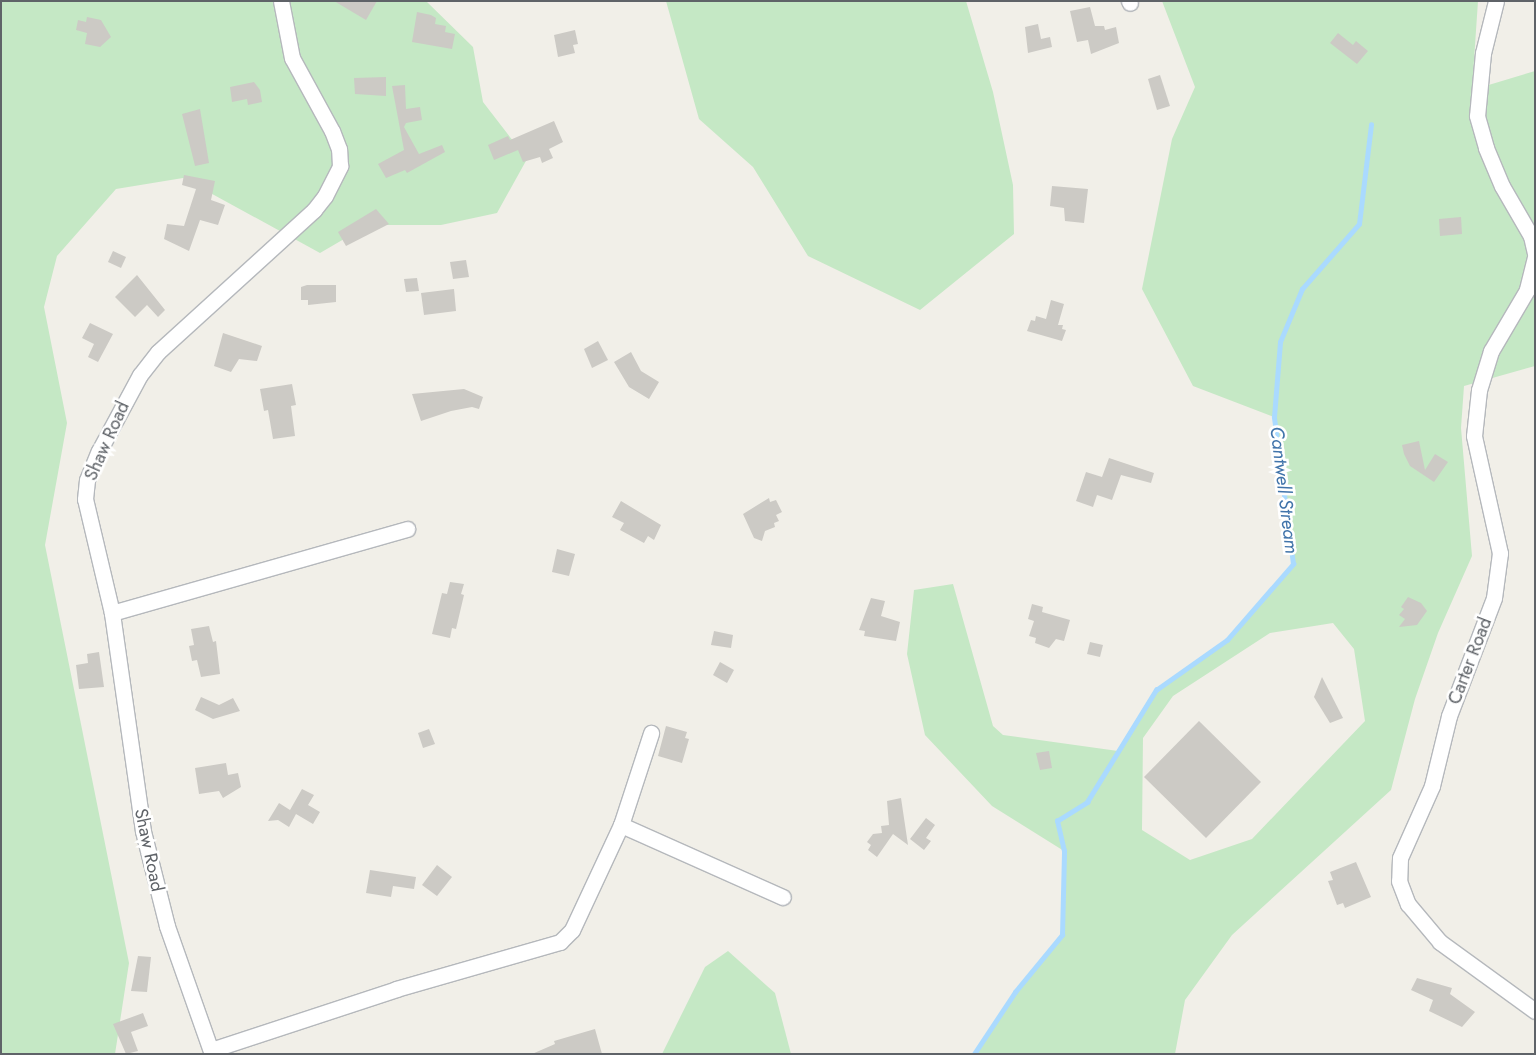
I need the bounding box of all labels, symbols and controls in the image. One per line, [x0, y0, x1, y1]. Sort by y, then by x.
street label: Shaw Road [80, 398, 134, 484]
water label: Cantwell Stream [1265, 425, 1303, 555]
street label: Carter Road [1444, 615, 1496, 707]
street label: Shaw Road [130, 807, 168, 893]

